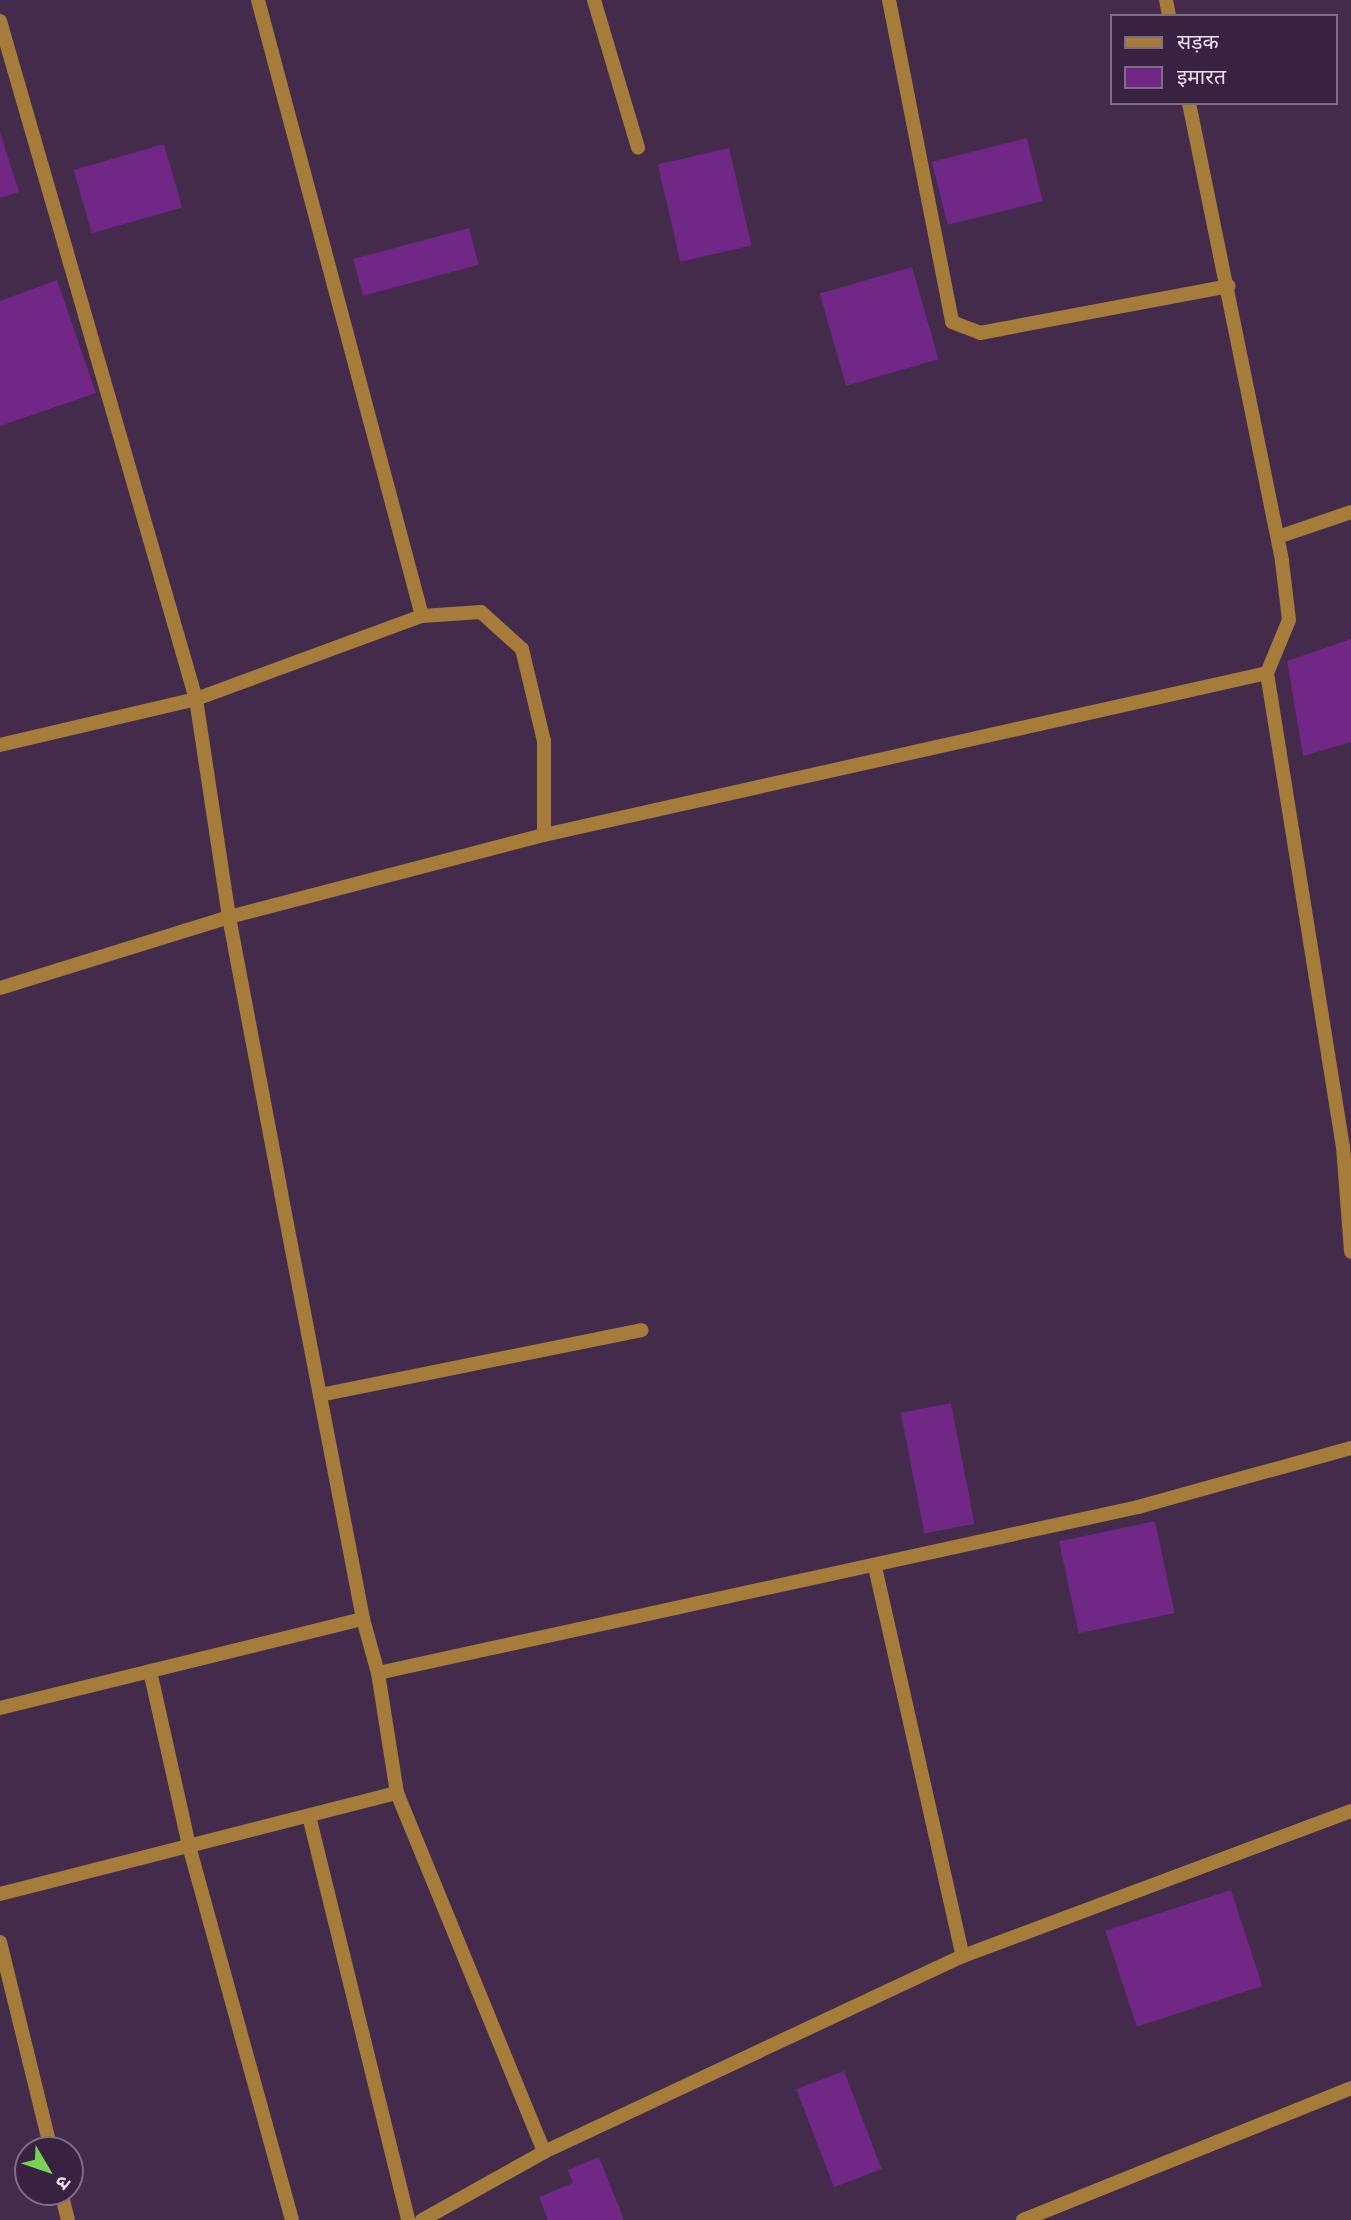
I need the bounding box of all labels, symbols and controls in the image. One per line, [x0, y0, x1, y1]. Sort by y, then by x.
legend [1110, 14, 1337, 105]
text: सड़क [1177, 28, 1219, 54]
text: इमारत [1177, 63, 1226, 89]
north arrow [14, 2136, 84, 2206]
text: उ [51, 2171, 77, 2195]

